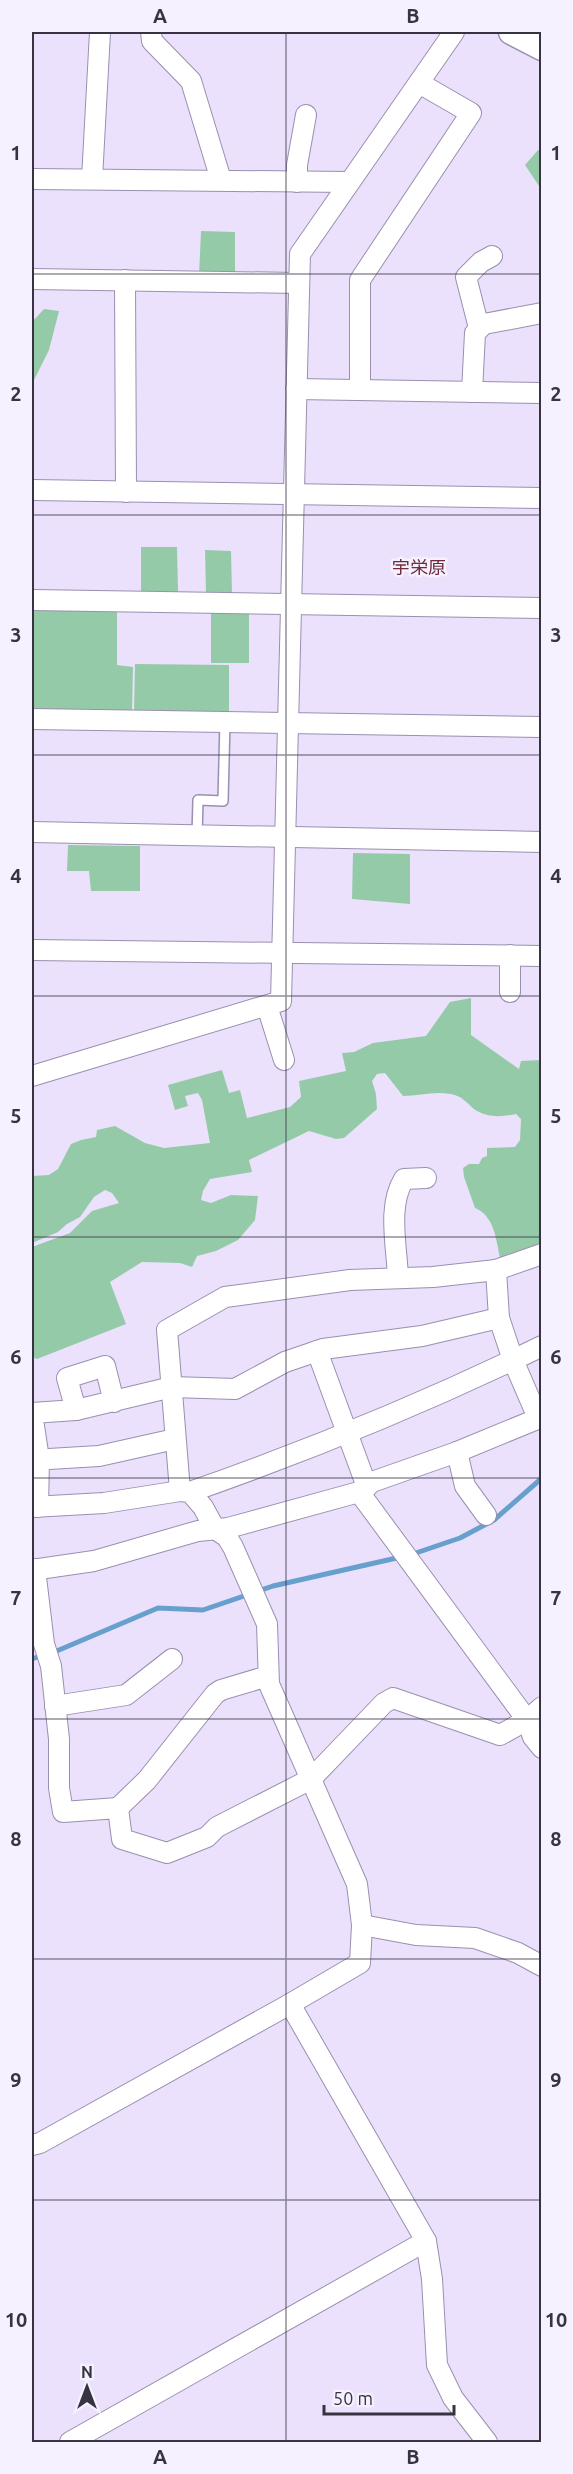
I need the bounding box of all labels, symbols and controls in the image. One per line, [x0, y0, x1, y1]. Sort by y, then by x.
text: A [153, 4, 167, 27]
text: B [406, 4, 420, 27]
text: 1 [10, 141, 22, 164]
text: 1 [550, 141, 562, 164]
text: 2 [10, 382, 22, 405]
text: 2 [550, 382, 562, 405]
district label: 宇栄原 [392, 557, 446, 577]
text: 3 [10, 623, 22, 646]
text: 3 [550, 623, 562, 646]
text: 4 [10, 864, 22, 887]
text: 4 [550, 864, 562, 887]
text: 5 [10, 1104, 22, 1127]
text: 5 [550, 1104, 562, 1127]
text: 6 [10, 1345, 22, 1368]
text: 6 [550, 1345, 562, 1368]
text: 7 [10, 1586, 22, 1609]
text: 7 [550, 1586, 562, 1609]
text: 8 [10, 1827, 22, 1850]
text: 8 [550, 1827, 562, 1850]
text: 9 [10, 2068, 22, 2091]
text: 9 [550, 2068, 562, 2091]
text: 10 [5, 2308, 27, 2331]
text: 10 [545, 2308, 567, 2331]
north arrow [57, 2357, 117, 2417]
text: N [81, 2363, 93, 2381]
scale bar [324, 2378, 454, 2416]
text: 50 m [333, 2388, 373, 2408]
text: A [153, 2445, 167, 2468]
text: B [406, 2445, 420, 2468]

